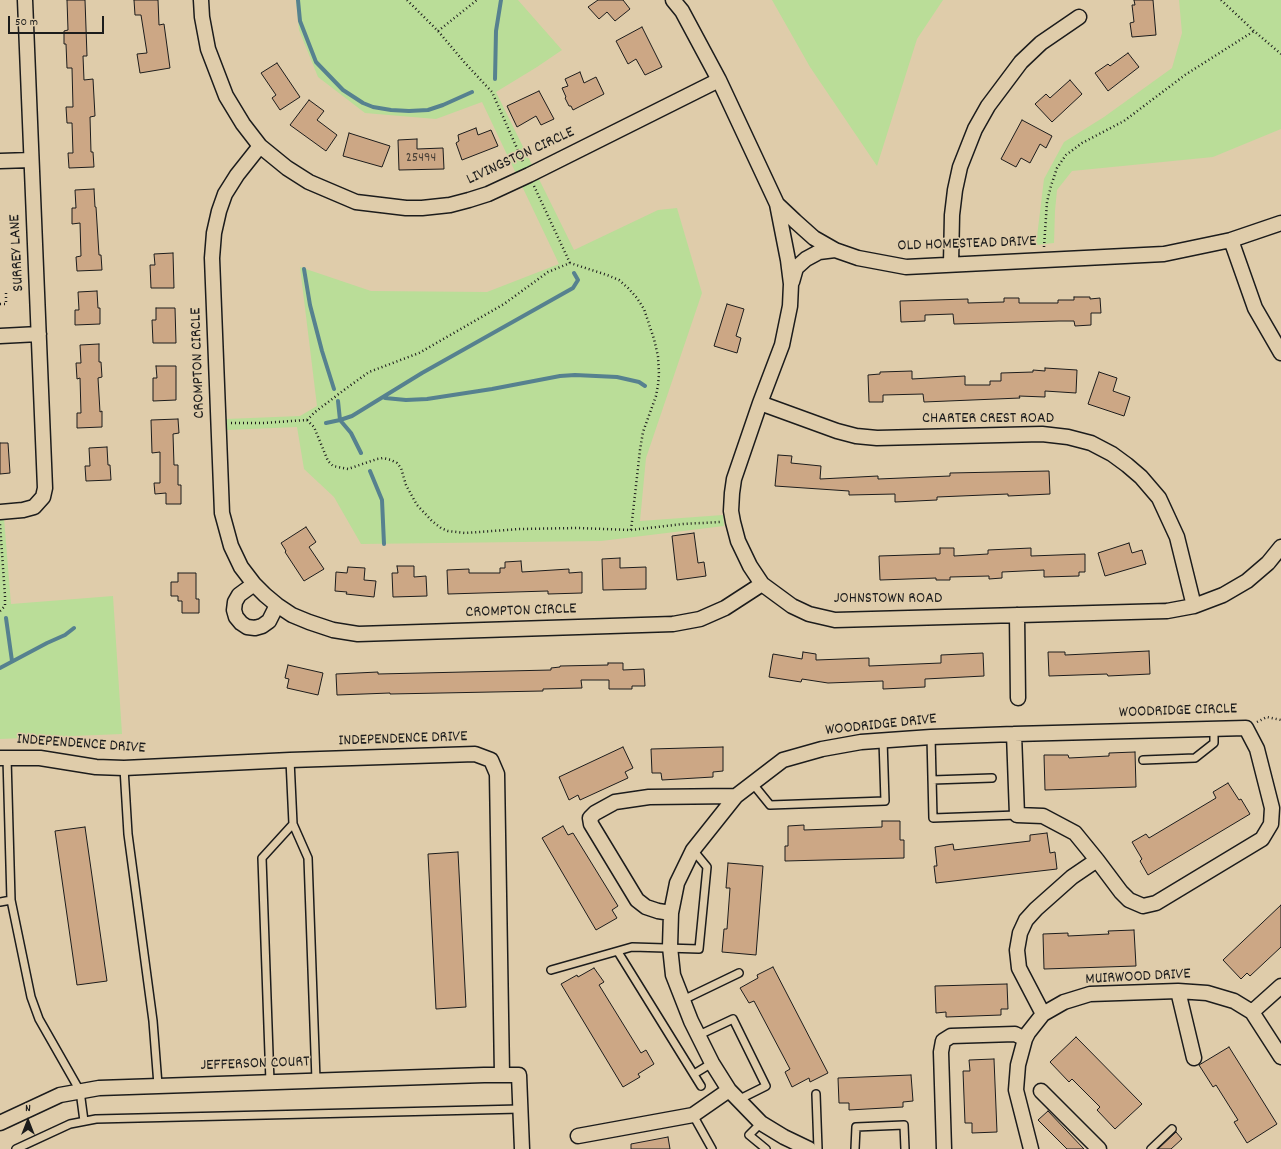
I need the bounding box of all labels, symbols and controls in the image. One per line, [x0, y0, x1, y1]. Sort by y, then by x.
scale bar [10, 8, 106, 34]
text: 50 m [15, 14, 38, 31]
street label: LIVINGSTON CIRCLE [464, 124, 578, 190]
house number: 25494 [406, 151, 436, 167]
street label: SURREY LANE [6, 214, 30, 292]
street label: OLD HOMESTEAD DRIVE [897, 233, 1037, 257]
street label: CROMPTON CIRCLE [187, 307, 211, 419]
street label: CHARTER CREST ROAD [922, 410, 1054, 430]
street label: JOHNSTOWN ROAD [834, 590, 942, 610]
street label: CROMPTON CIRCLE [465, 600, 577, 624]
street label: WOODRIDGE CIRCLE [1119, 700, 1237, 724]
street label: WOODRIDGE DRIVE [824, 711, 938, 741]
street label: INDEPENDENCE DRIVE [338, 728, 468, 752]
street label: INDEPENDENCE DRIVE [16, 731, 146, 759]
street label: MUIRWOOD DRIVE [1085, 966, 1191, 990]
street label: JEFFERSON COURT [200, 1054, 310, 1076]
north arrow [8, 1101, 48, 1141]
text: N [25, 1101, 31, 1117]

